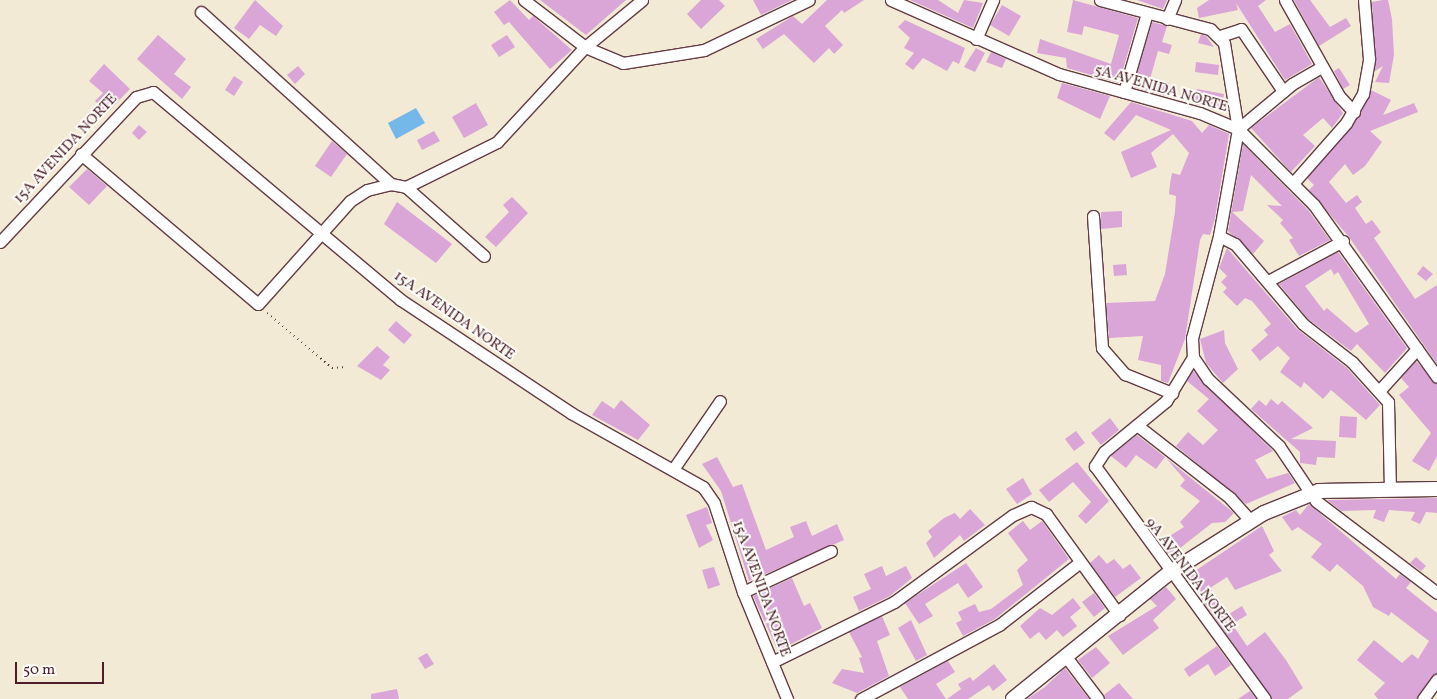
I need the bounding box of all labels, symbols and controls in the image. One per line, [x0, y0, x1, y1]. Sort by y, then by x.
street label: 5A AVENIDA NORTE [1092, 61, 1230, 117]
street label: 15A AVENIDA NORTE [10, 90, 122, 208]
street label: 15A AVENIDA NORTE [390, 267, 518, 365]
street label: 9A AVENIDA NORTE [1141, 514, 1239, 636]
street label: 15A AVENIDA NORTE [728, 518, 794, 660]
scale bar [18, 652, 106, 684]
text: 50 m [23, 660, 55, 681]

